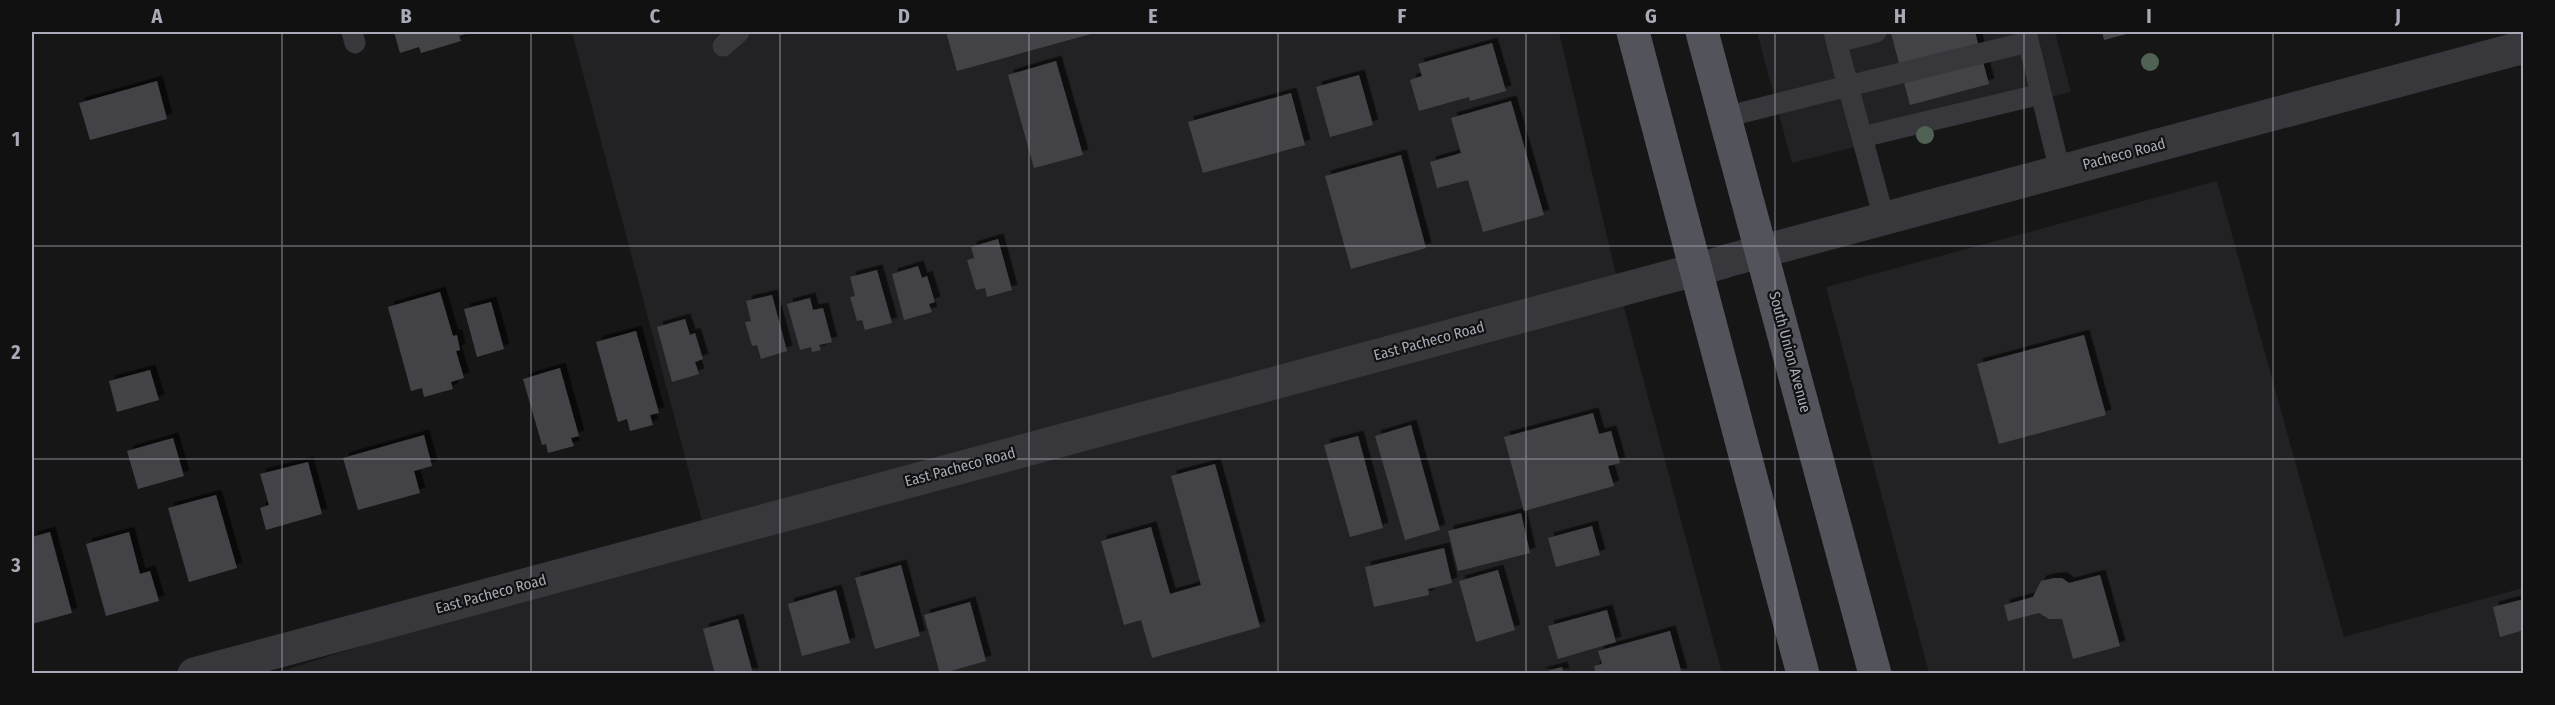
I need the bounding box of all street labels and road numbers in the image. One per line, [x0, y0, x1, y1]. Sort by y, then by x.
street label: Pacheco Road [2081, 134, 2167, 174]
street label: South Union Avenue [1765, 290, 1815, 414]
street label: East Pacheco Road [1372, 318, 1486, 364]
street label: East Pacheco Road [903, 444, 1017, 490]
street label: East Pacheco Road [434, 571, 548, 617]

